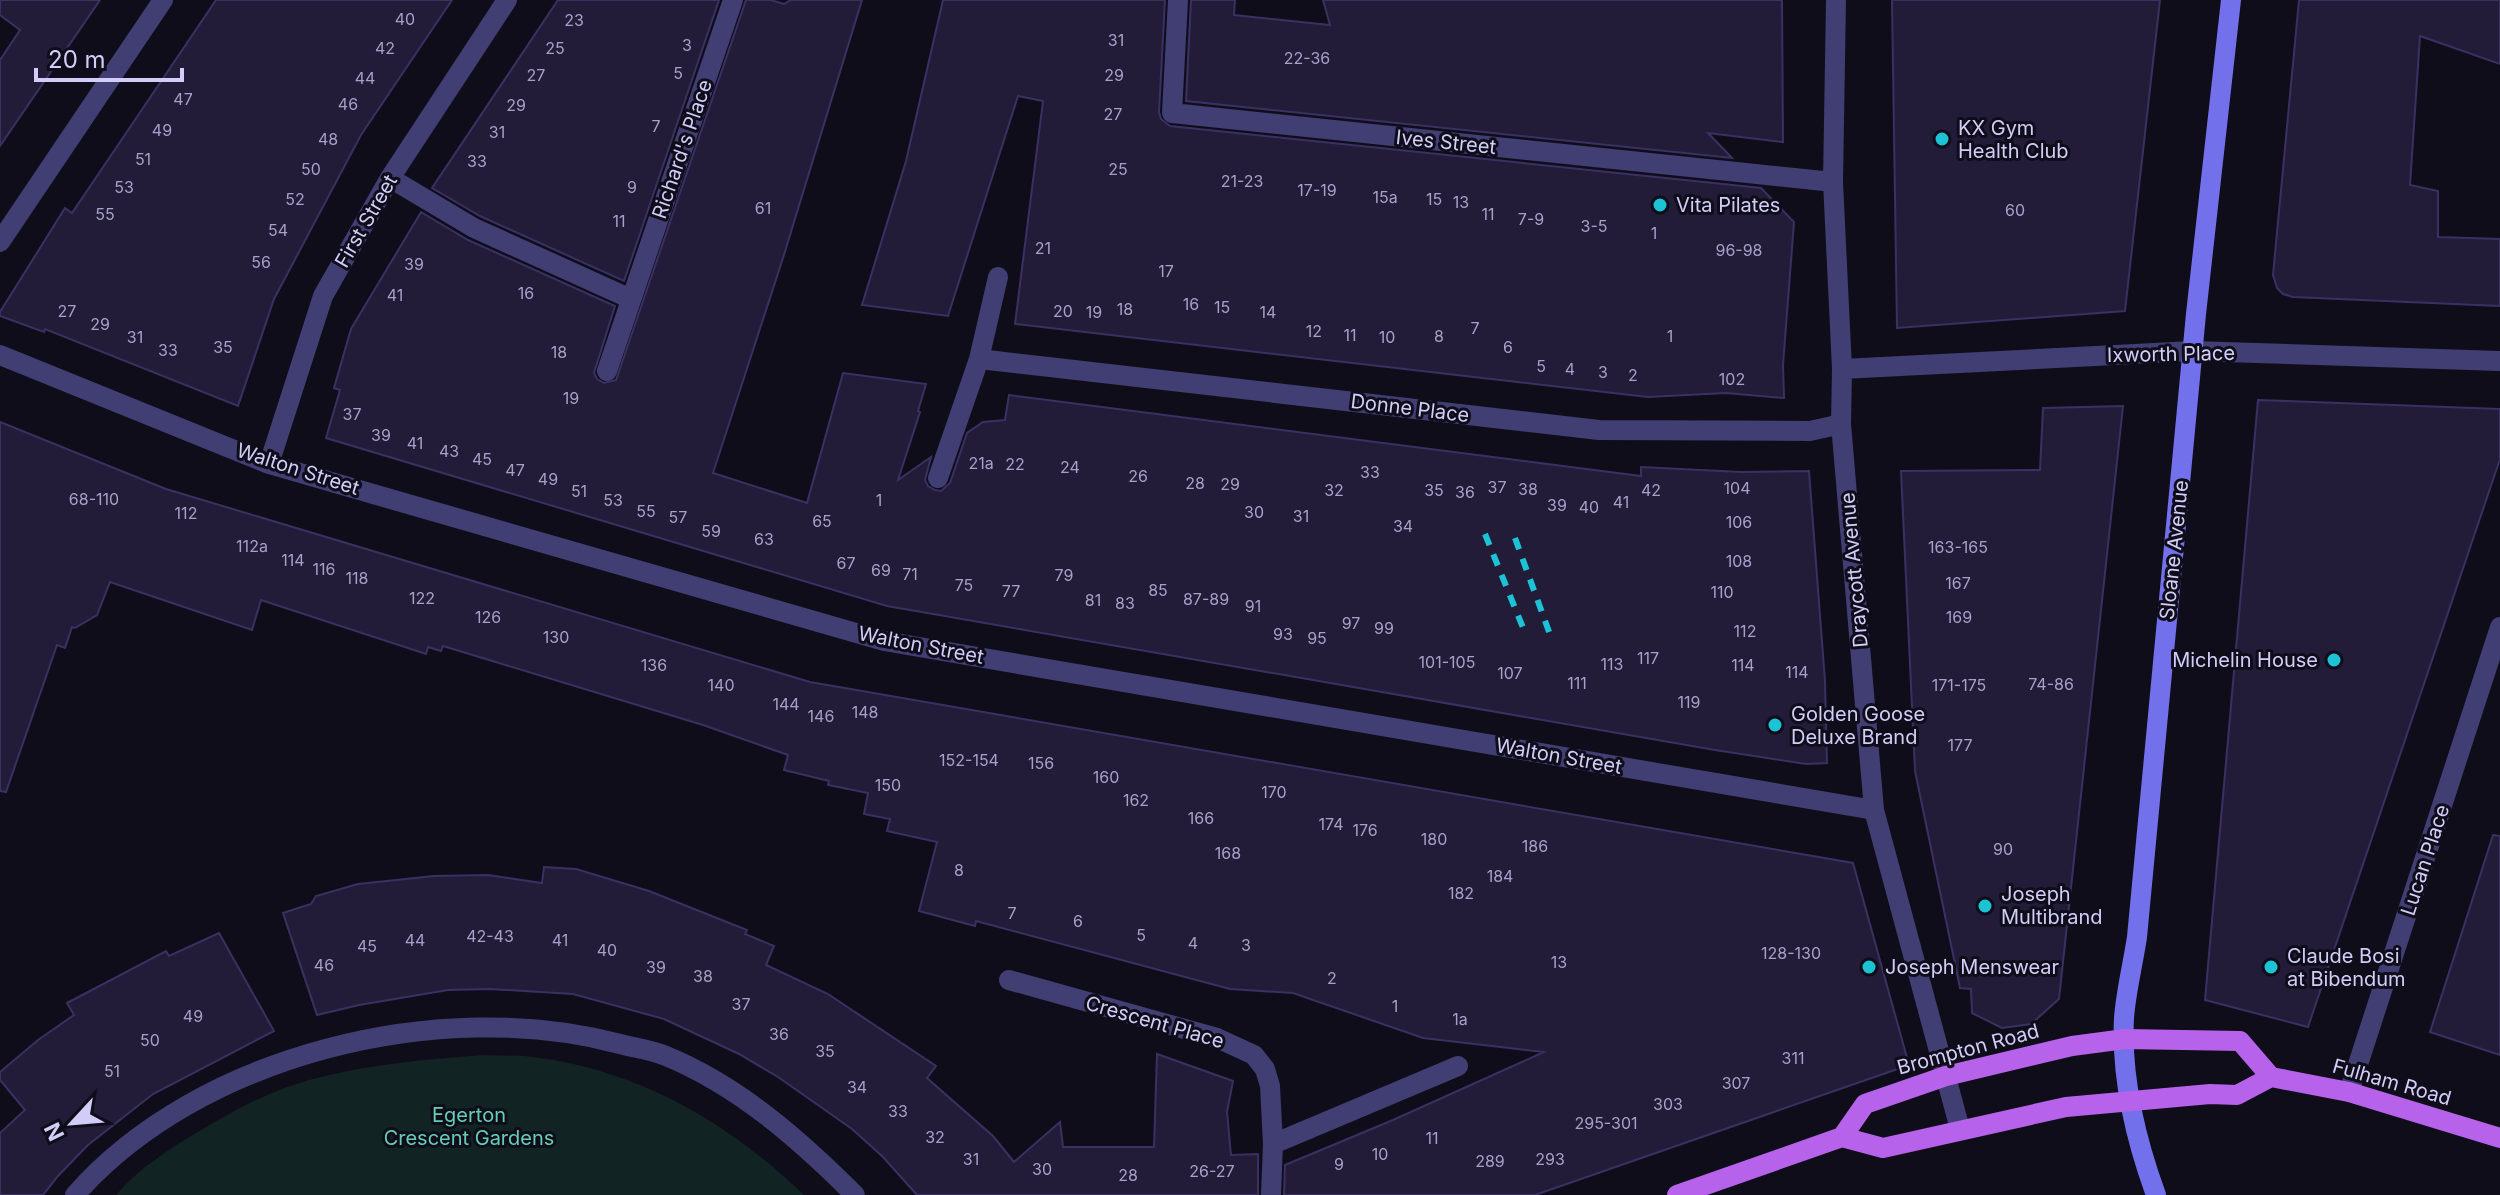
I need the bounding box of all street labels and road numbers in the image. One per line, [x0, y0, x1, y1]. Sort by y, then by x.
street label: Richard's Place [647, 76, 717, 222]
street label: Ives Street [1395, 125, 1498, 159]
street label: First Street [330, 170, 402, 272]
street label: Ixworth Place [2107, 341, 2235, 367]
street label: Donne Place [1349, 389, 1471, 427]
street label: Walton Street [234, 438, 363, 500]
street label: Sloane Avenue [2155, 479, 2193, 621]
street label: Draycott Avenue [1835, 491, 1873, 649]
street label: Walton Street [856, 621, 986, 669]
street label: Walton Street [1494, 733, 1624, 779]
street label: Lucan Place [2396, 801, 2454, 919]
street label: Crescent Place [1083, 991, 1227, 1053]
street label: Brompton Road [1894, 1019, 2042, 1079]
street label: Fulham Road [2330, 1054, 2454, 1110]

